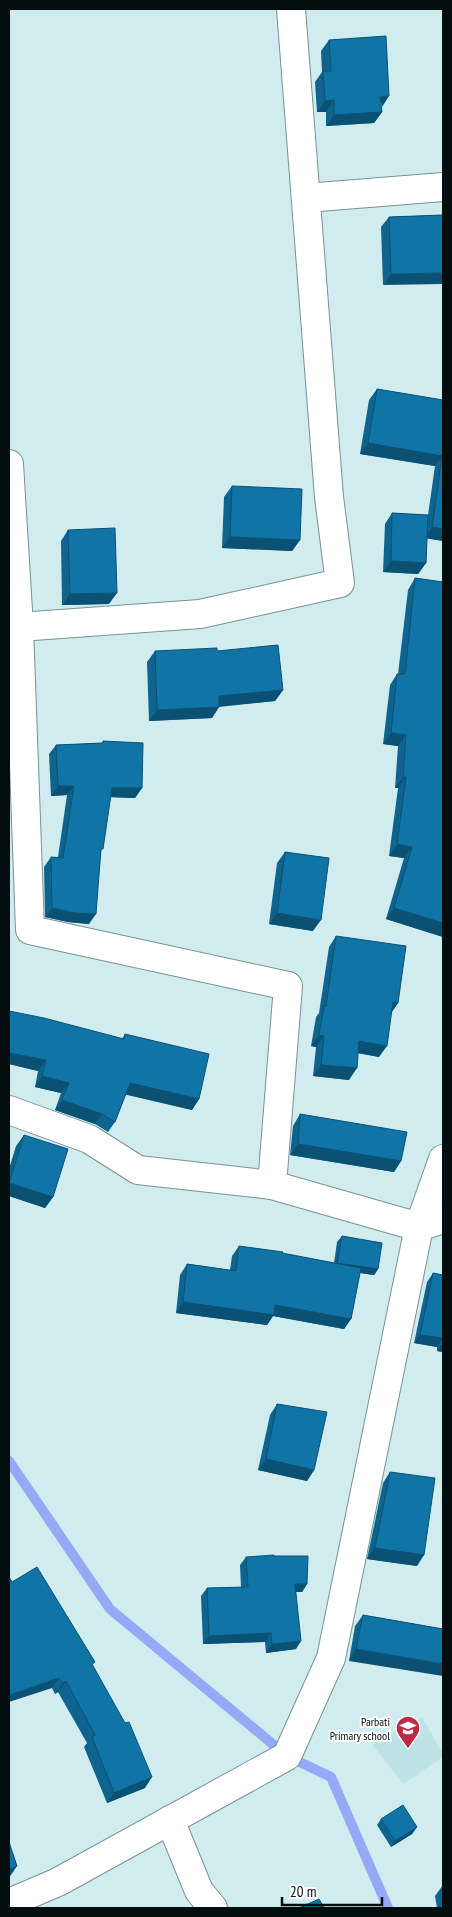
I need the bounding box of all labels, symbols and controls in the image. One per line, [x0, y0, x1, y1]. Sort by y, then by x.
place label: Parbati Primary school [330, 1714, 390, 1743]
school or university icon: Parbati Primary school [395, 1715, 421, 1749]
scale bar [282, 1874, 382, 1906]
text: 20 m [290, 1882, 316, 1901]

